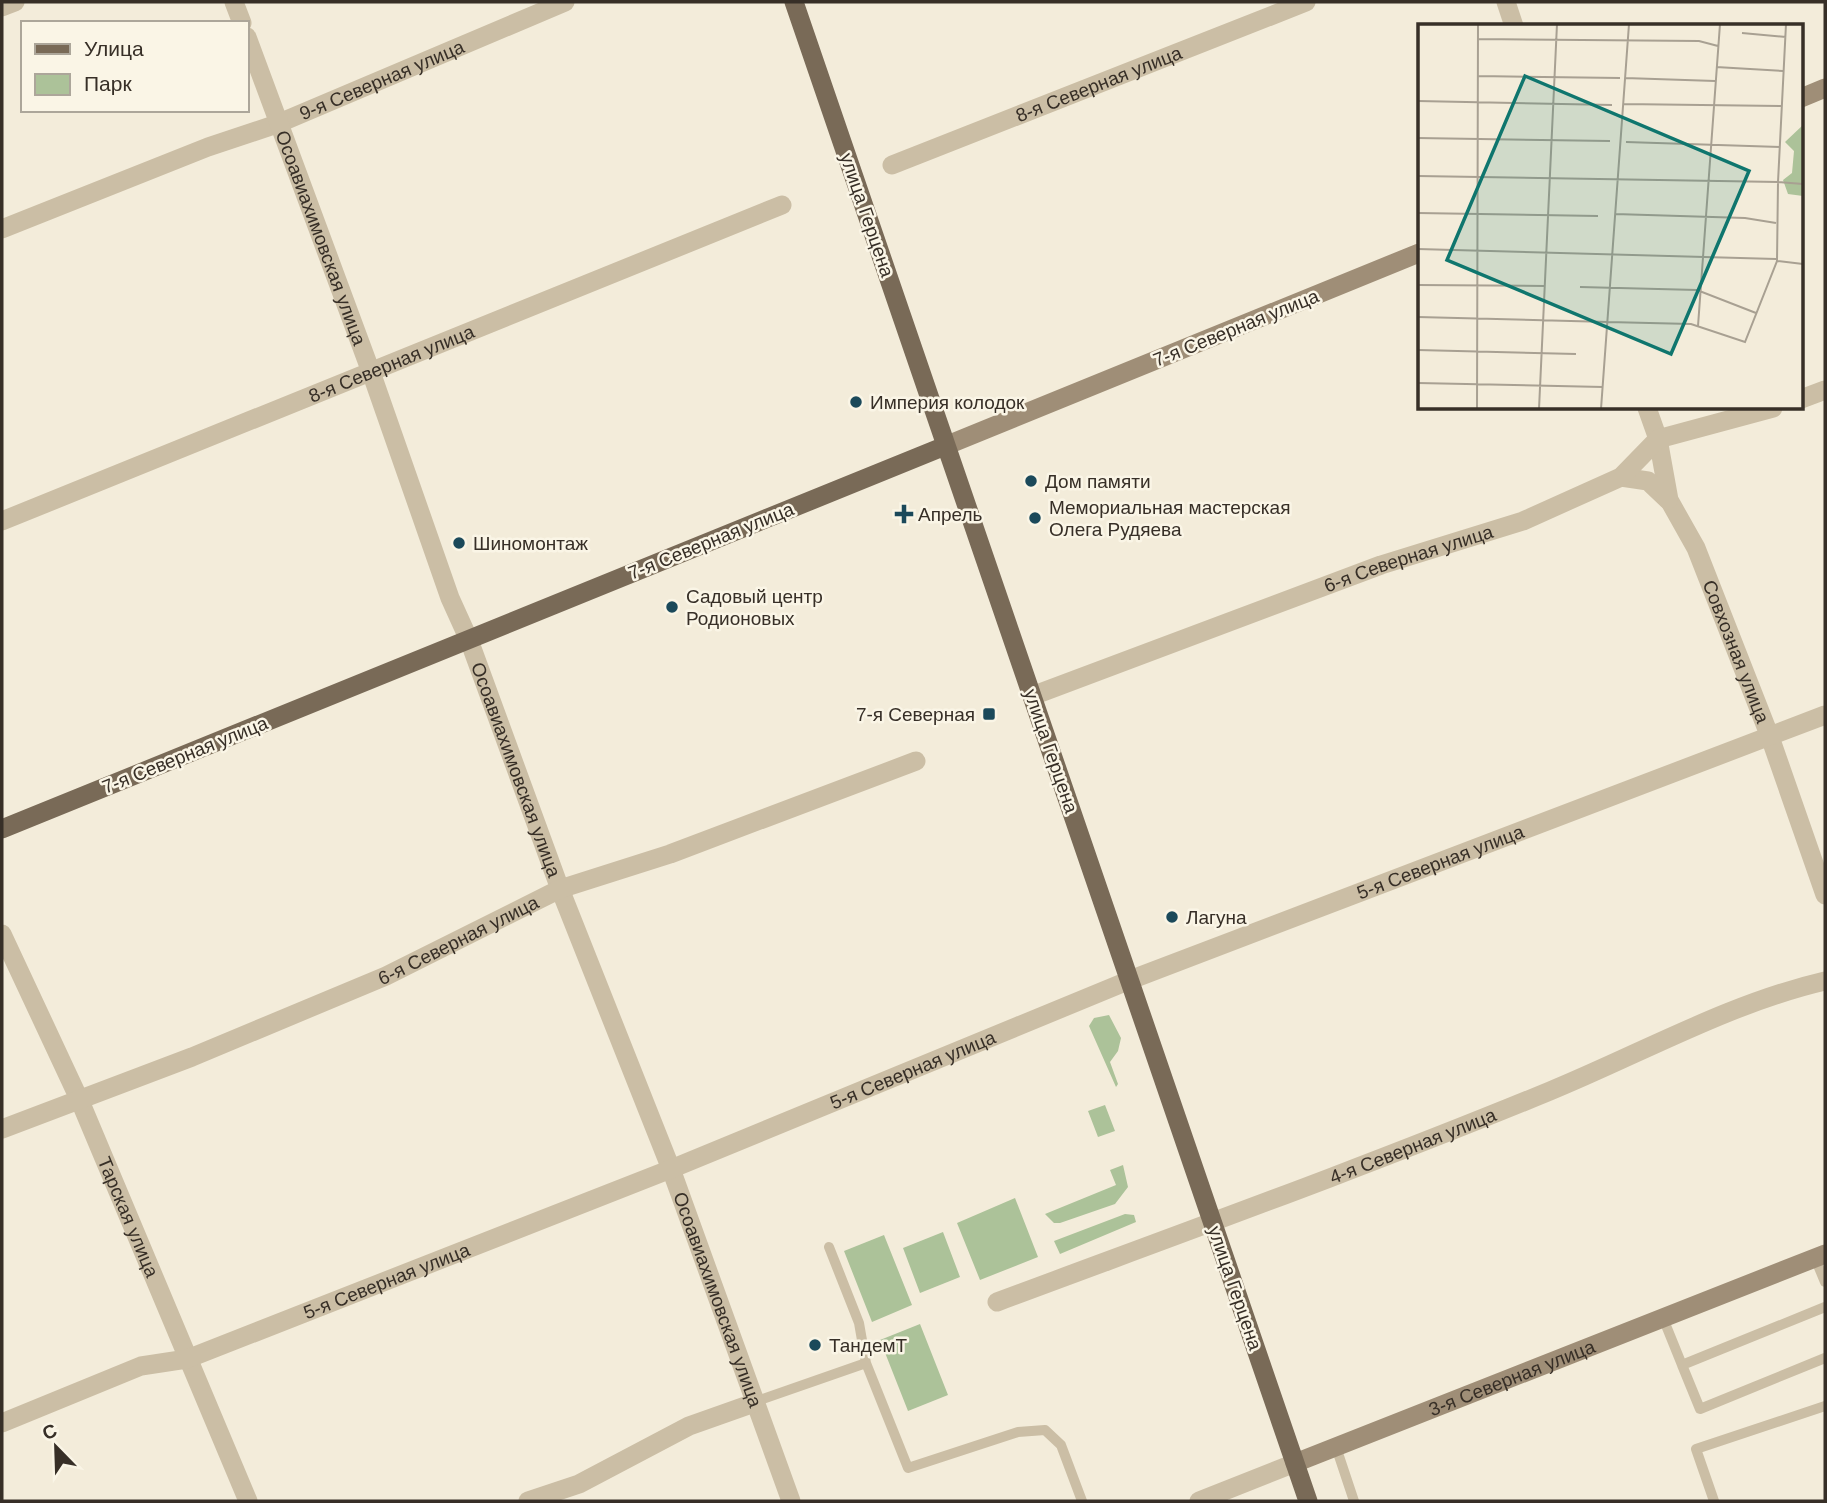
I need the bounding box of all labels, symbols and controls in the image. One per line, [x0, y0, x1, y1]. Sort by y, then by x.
legend [21, 21, 248, 112]
inset map [1418, 24, 1802, 410]
street label: 9-я Северная улица [296, 35, 467, 124]
text: Улица [84, 37, 144, 60]
street label: 8-я Северная улица [1012, 41, 1185, 126]
text: Парк [84, 72, 132, 95]
street label: Осоавиахимовская улица [272, 127, 371, 348]
street label: улица Герцена [836, 150, 898, 280]
street label: 7-я Северная улица [1150, 285, 1322, 371]
street label: 8-я Северная улица [305, 320, 478, 406]
place label: Империя колодок [870, 392, 1025, 413]
marker: Империя колодок [848, 394, 864, 410]
place label: Дом памяти [1045, 471, 1151, 492]
marker: Дом памяти [1023, 473, 1039, 489]
place label: Мемориальная мастерская Олега Рудяева [1049, 497, 1290, 540]
street label: 7-я Северная улица [625, 498, 797, 584]
place label: Апрель [918, 504, 983, 525]
marker: Апрель [896, 506, 912, 522]
marker: Мемориальная мастерская Олега Рудяева [1027, 510, 1043, 526]
street label: 6-я Северная улица [1321, 520, 1496, 596]
place label: Шиномонтаж [473, 533, 588, 554]
marker: Шиномонтаж [451, 535, 467, 551]
street label: Совхозная улица [1699, 577, 1774, 726]
place label: Садовый центр Родионовых [686, 586, 823, 629]
marker: Садовый центр Родионовых [664, 599, 680, 615]
street label: Осоавиахимовская улица [467, 659, 565, 880]
street label: улица Герцена [1020, 686, 1082, 816]
place label: 7-я Северная [856, 704, 975, 725]
marker: 7-я Северная [981, 706, 997, 722]
street label: 7-я Северная улица [99, 712, 271, 798]
street label: 5-я Северная улица [1354, 820, 1527, 903]
street label: 6-я Северная улица [375, 891, 542, 989]
place label: Лагуна [1186, 907, 1247, 928]
marker: Лагуна [1164, 909, 1180, 925]
street label: 5-я Северная улица [827, 1026, 999, 1113]
street label: 4-я Северная улица [1326, 1104, 1499, 1188]
street label: Тарская улица [94, 1154, 163, 1281]
street label: Осоавиахимовская улица [670, 1189, 767, 1410]
street label: улица Герцена [1204, 1223, 1266, 1353]
street label: 5-я Северная улица [300, 1238, 473, 1323]
place label: ТандемТ [829, 1335, 908, 1356]
street label: 3-я Северная улица [1426, 1335, 1598, 1420]
marker: ТандемТ [807, 1337, 823, 1353]
north arrow [21, 1412, 91, 1482]
text: С [39, 1419, 60, 1444]

